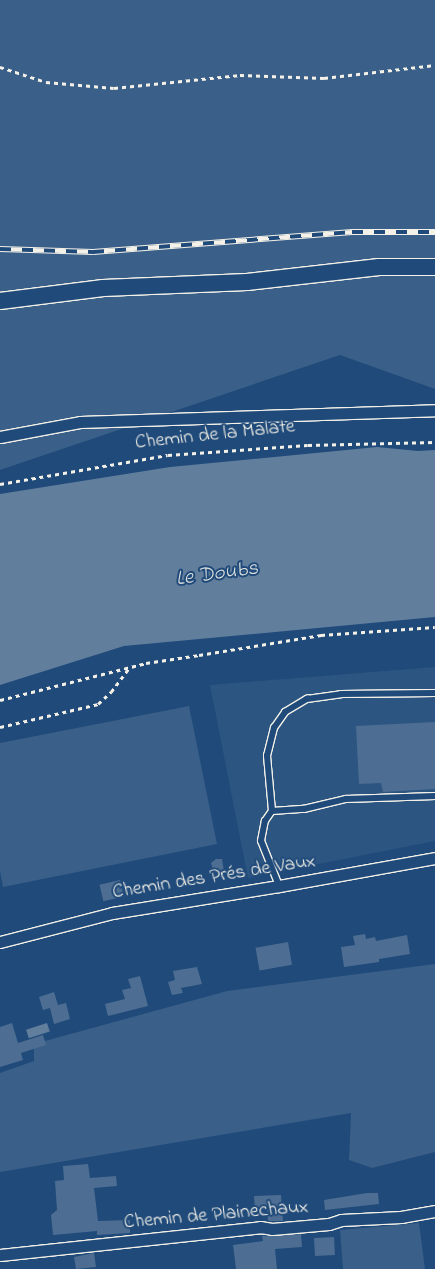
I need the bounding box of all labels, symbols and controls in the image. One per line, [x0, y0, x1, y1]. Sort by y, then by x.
street label: Chemin de la Malate [134, 415, 296, 455]
water label: Le Doubs [174, 556, 260, 592]
street label: Chemin des Prés de Vaux [111, 849, 317, 905]
street label: Chemin de Plainechaux [123, 1195, 309, 1235]

